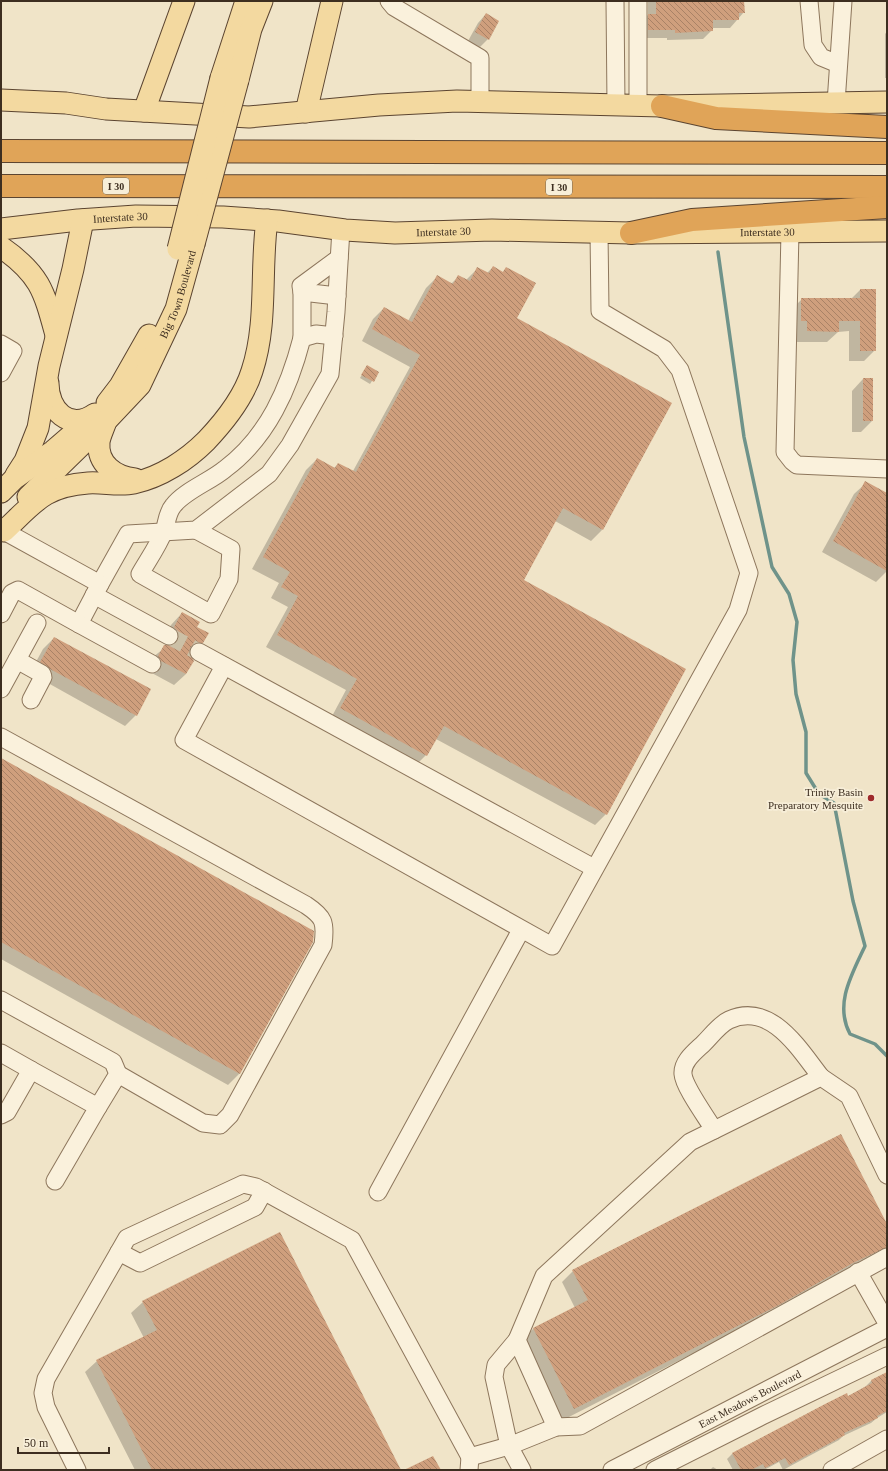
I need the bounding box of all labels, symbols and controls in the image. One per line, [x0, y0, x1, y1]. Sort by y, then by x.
road number: I 30 [103, 178, 129, 194]
road number: I 30 [546, 179, 572, 195]
street label: Interstate 30 [93, 210, 148, 225]
street label: Interstate 30 [416, 225, 472, 238]
street label: Interstate 30 [740, 226, 795, 238]
street label: Big Town Boulevard [157, 249, 198, 340]
place label: Trinity Basin Preparatory Mesquite [768, 786, 863, 811]
marker: Trinity Basin Preparatory Mesquite [866, 793, 876, 803]
street label: East Meadows Boulevard [697, 1367, 803, 1430]
scale bar [18, 1429, 109, 1455]
text: 50 m [24, 1436, 49, 1450]

